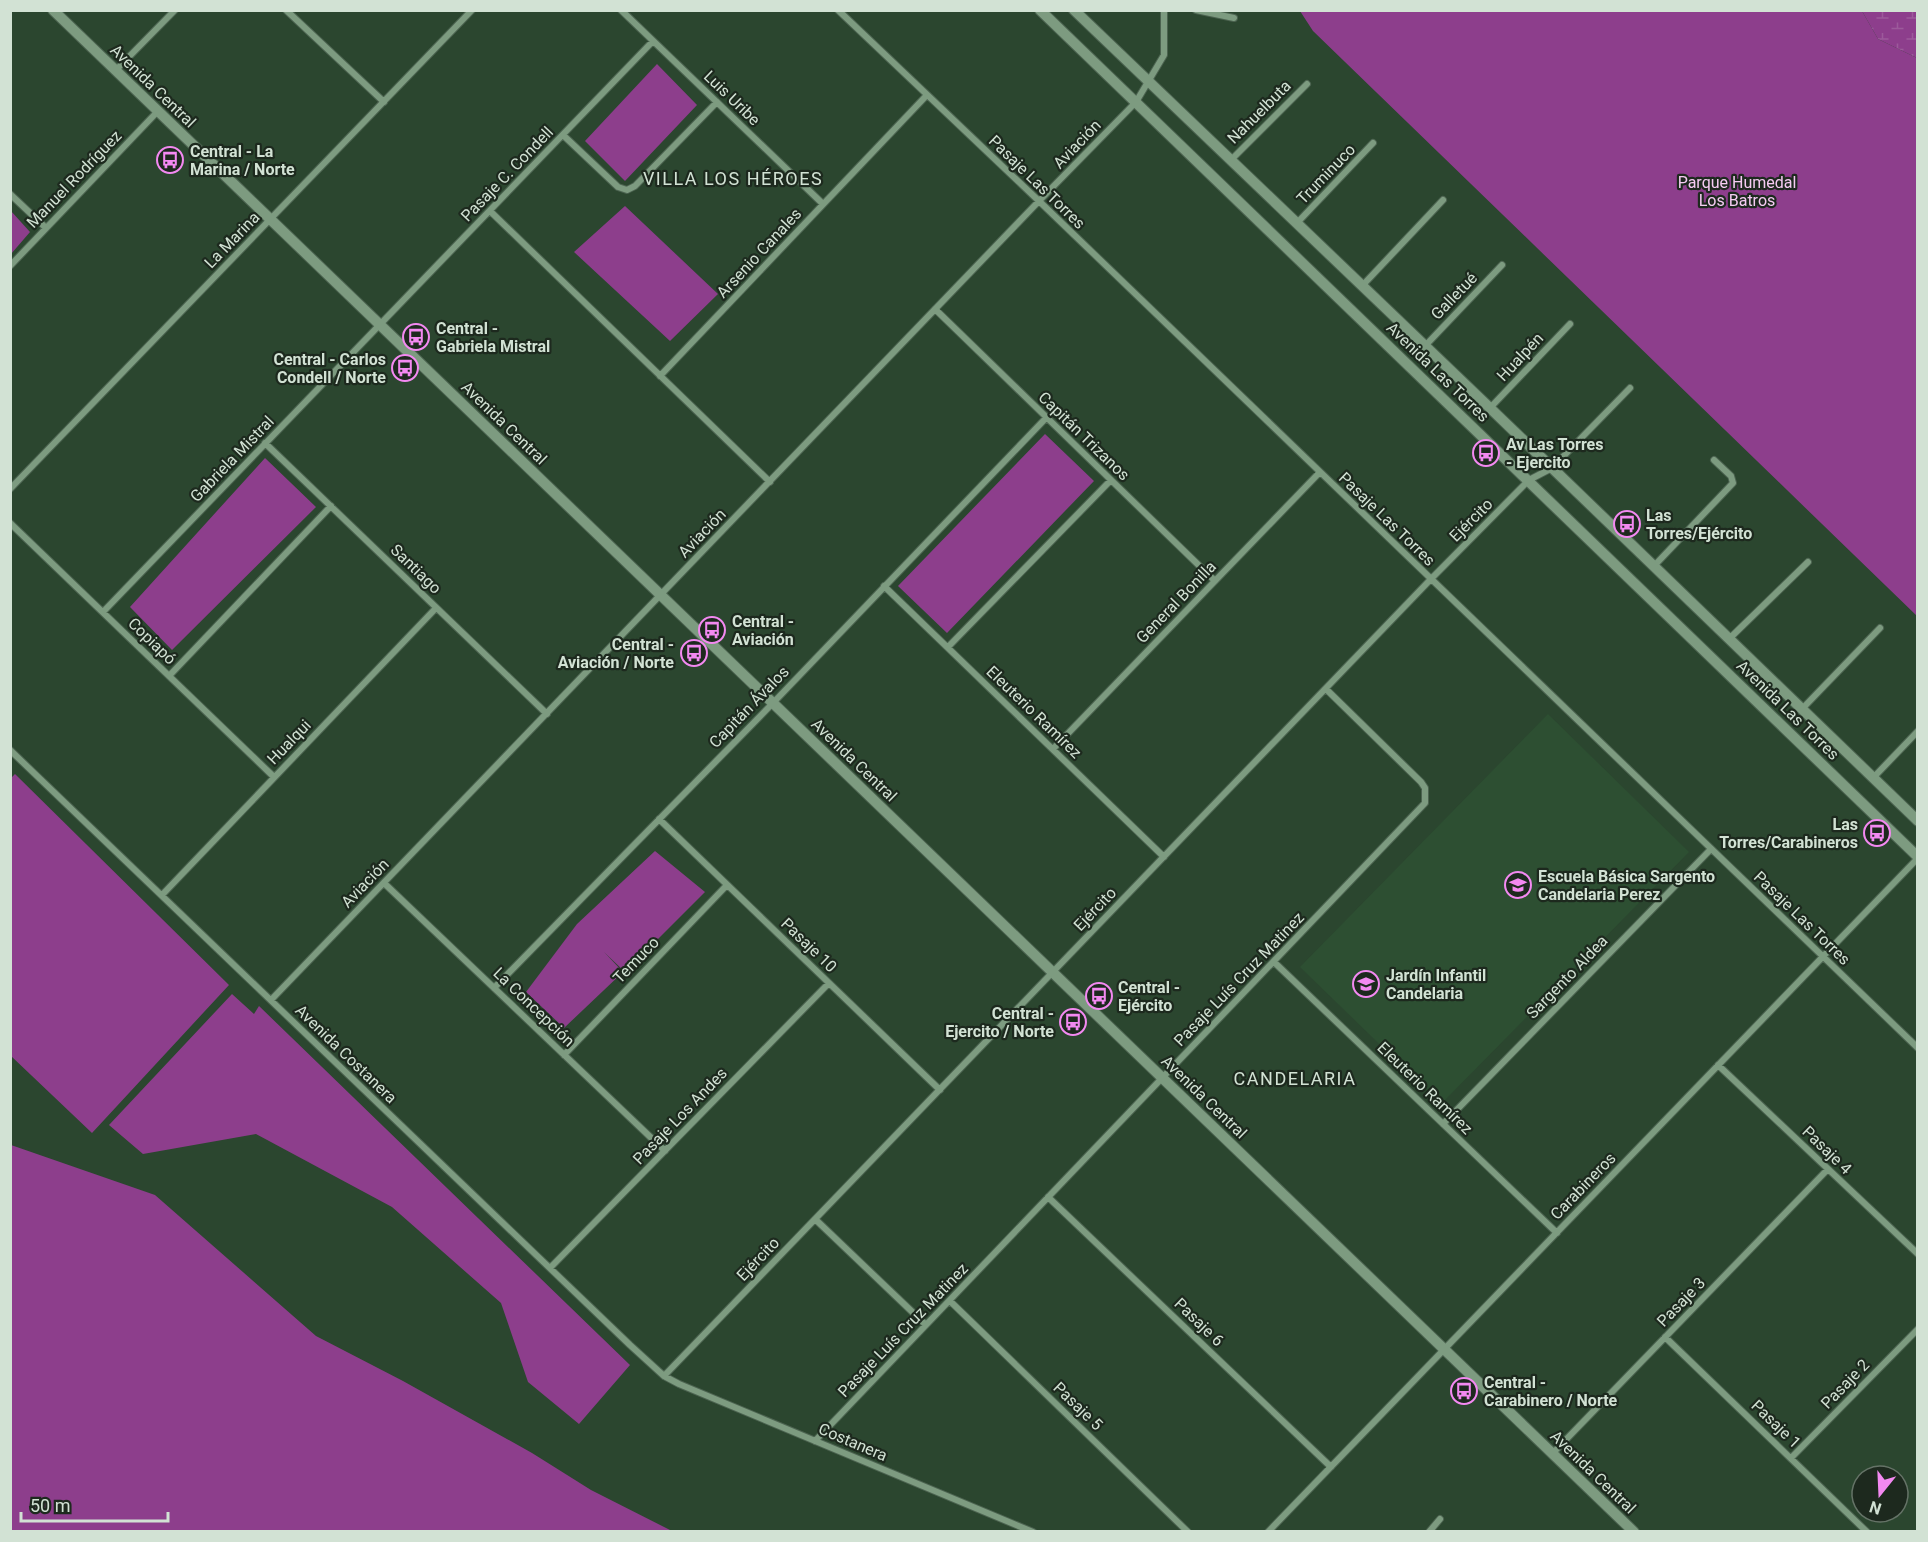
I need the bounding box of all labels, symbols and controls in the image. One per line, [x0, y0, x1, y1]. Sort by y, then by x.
street label: Avenida Central [106, 41, 200, 131]
street label: Luis Uribe [700, 67, 764, 129]
street label: Nahuelbuta [1223, 76, 1295, 148]
street label: Aviación [1049, 116, 1105, 172]
street label: Pasaje C. Condell [457, 123, 557, 225]
street label: Manuel Rodríguez [23, 126, 125, 232]
street label: Pasaje Las Torres [985, 131, 1089, 233]
street label: Truminuco [1293, 140, 1359, 208]
place label: Central - La Marina / Norte [190, 142, 295, 179]
bus stop icon: Central - La Marina / Norte [155, 145, 185, 175]
district label: VILLA LOS HÉROES [643, 168, 823, 189]
park label: Parque Humedal Los Batros [1678, 173, 1796, 210]
street label: Arsenio Canales [713, 204, 805, 302]
street label: La Marina [201, 208, 263, 272]
street label: Galletué [1427, 268, 1481, 324]
street label: Avenida Las Torres [1383, 318, 1493, 426]
place label: Central - Gabriela Mistral [436, 319, 550, 356]
bus stop icon: Central - Gabriela Mistral [401, 322, 431, 352]
street label: Hualpén [1493, 329, 1547, 385]
place label: Central - Carlos Condell / Norte [273, 350, 386, 387]
bus stop icon: Central - Carlos Condell / Norte [390, 353, 420, 383]
street label: Avenida Central [457, 378, 551, 468]
street label: Capitán Trizanos [1034, 388, 1134, 484]
street label: Gabriela Mistral [186, 412, 278, 506]
place label: Av Las Torres - Ejercito [1506, 435, 1603, 472]
bus stop icon: Av Las Torres - Ejercito [1471, 438, 1501, 468]
street label: Pasaje Las Torres [1335, 468, 1439, 570]
street label: Ejército [1445, 494, 1497, 546]
street label: Aviación [674, 505, 730, 561]
place label: Las Torres/Ejército [1646, 506, 1752, 543]
bus stop icon: Las Torres/Ejército [1612, 509, 1642, 539]
street label: Santiago [387, 540, 445, 598]
street label: General Bonilla [1132, 557, 1220, 647]
place label: Central - Aviación [732, 612, 794, 649]
street label: Copiapó [124, 614, 180, 668]
bus stop icon: Central - Aviación [697, 615, 727, 645]
place label: Central - Aviación / Norte [558, 635, 674, 672]
bus stop icon: Central - Aviación / Norte [679, 638, 709, 668]
street label: Avenida Las Torres [1733, 656, 1843, 764]
street label: Capitán Ávalos [705, 662, 793, 752]
street label: Eleuterio Ramírez [983, 662, 1085, 762]
street label: Avenida Central [807, 715, 901, 805]
street label: Hualqui [263, 716, 315, 768]
place label: Las Torres/Carabineros [1719, 815, 1858, 852]
bus stop icon: Las Torres/Carabineros [1862, 818, 1892, 848]
street label: Aviación [337, 855, 393, 911]
place label: Escuela Básica Sargento Candelaria Perez [1538, 867, 1715, 904]
street label: Pasaje Las Torres [1750, 867, 1854, 969]
school or university icon: Escuela Básica Sargento Candelaria Perez [1503, 870, 1533, 900]
street label: Ejército [1070, 883, 1120, 935]
street label: Pasaje Luís Cruz Matinez [1170, 908, 1308, 1050]
street label: Pasaje 10 [777, 914, 841, 976]
street label: Sargento Aldea [1522, 931, 1612, 1023]
street label: Temuco [609, 933, 663, 987]
street label: La Concepción [489, 963, 579, 1051]
place label: Jardín Infantil Candelaria [1386, 966, 1486, 1003]
school or university icon: Jardín Infantil Candelaria [1351, 969, 1381, 999]
place label: Central - Ejército [1118, 978, 1180, 1015]
bus stop icon: Central - Ejército [1084, 981, 1114, 1011]
street label: Avenida Costanera [291, 1001, 401, 1107]
place label: Central - Ejercito / Norte [945, 1004, 1054, 1041]
bus stop icon: Central - Ejercito / Norte [1058, 1007, 1088, 1037]
street label: Eleuterio Ramírez [1374, 1038, 1476, 1138]
street label: Avenida Central [1157, 1052, 1251, 1142]
street label: Pasaje Los Andes [629, 1064, 731, 1168]
district label: CANDELARIA [1234, 1068, 1356, 1089]
street label: Pasaje 4 [1798, 1122, 1856, 1178]
street label: Carabineros [1546, 1149, 1620, 1223]
street label: Ejército [733, 1233, 783, 1285]
street label: Pasaje Luís Cruz Matinez [834, 1259, 972, 1401]
street label: Pasaje 3 [1653, 1273, 1709, 1331]
street label: Pasaje 6 [1170, 1294, 1228, 1350]
street label: Pasaje 2 [1817, 1355, 1873, 1413]
place label: Central - Carabinero / Norte [1484, 1373, 1618, 1410]
bus stop icon: Central - Carabinero / Norte [1449, 1376, 1479, 1406]
street label: Pasaje 5 [1049, 1378, 1107, 1434]
street label: Pasaje 1 [1747, 1396, 1805, 1452]
street label: Costanera [816, 1419, 890, 1465]
street label: Avenida Central [1546, 1427, 1640, 1517]
north arrow [1850, 1464, 1910, 1524]
scale bar [21, 1485, 168, 1523]
text: 50 m [30, 1495, 70, 1516]
text: N [1867, 1497, 1884, 1519]

